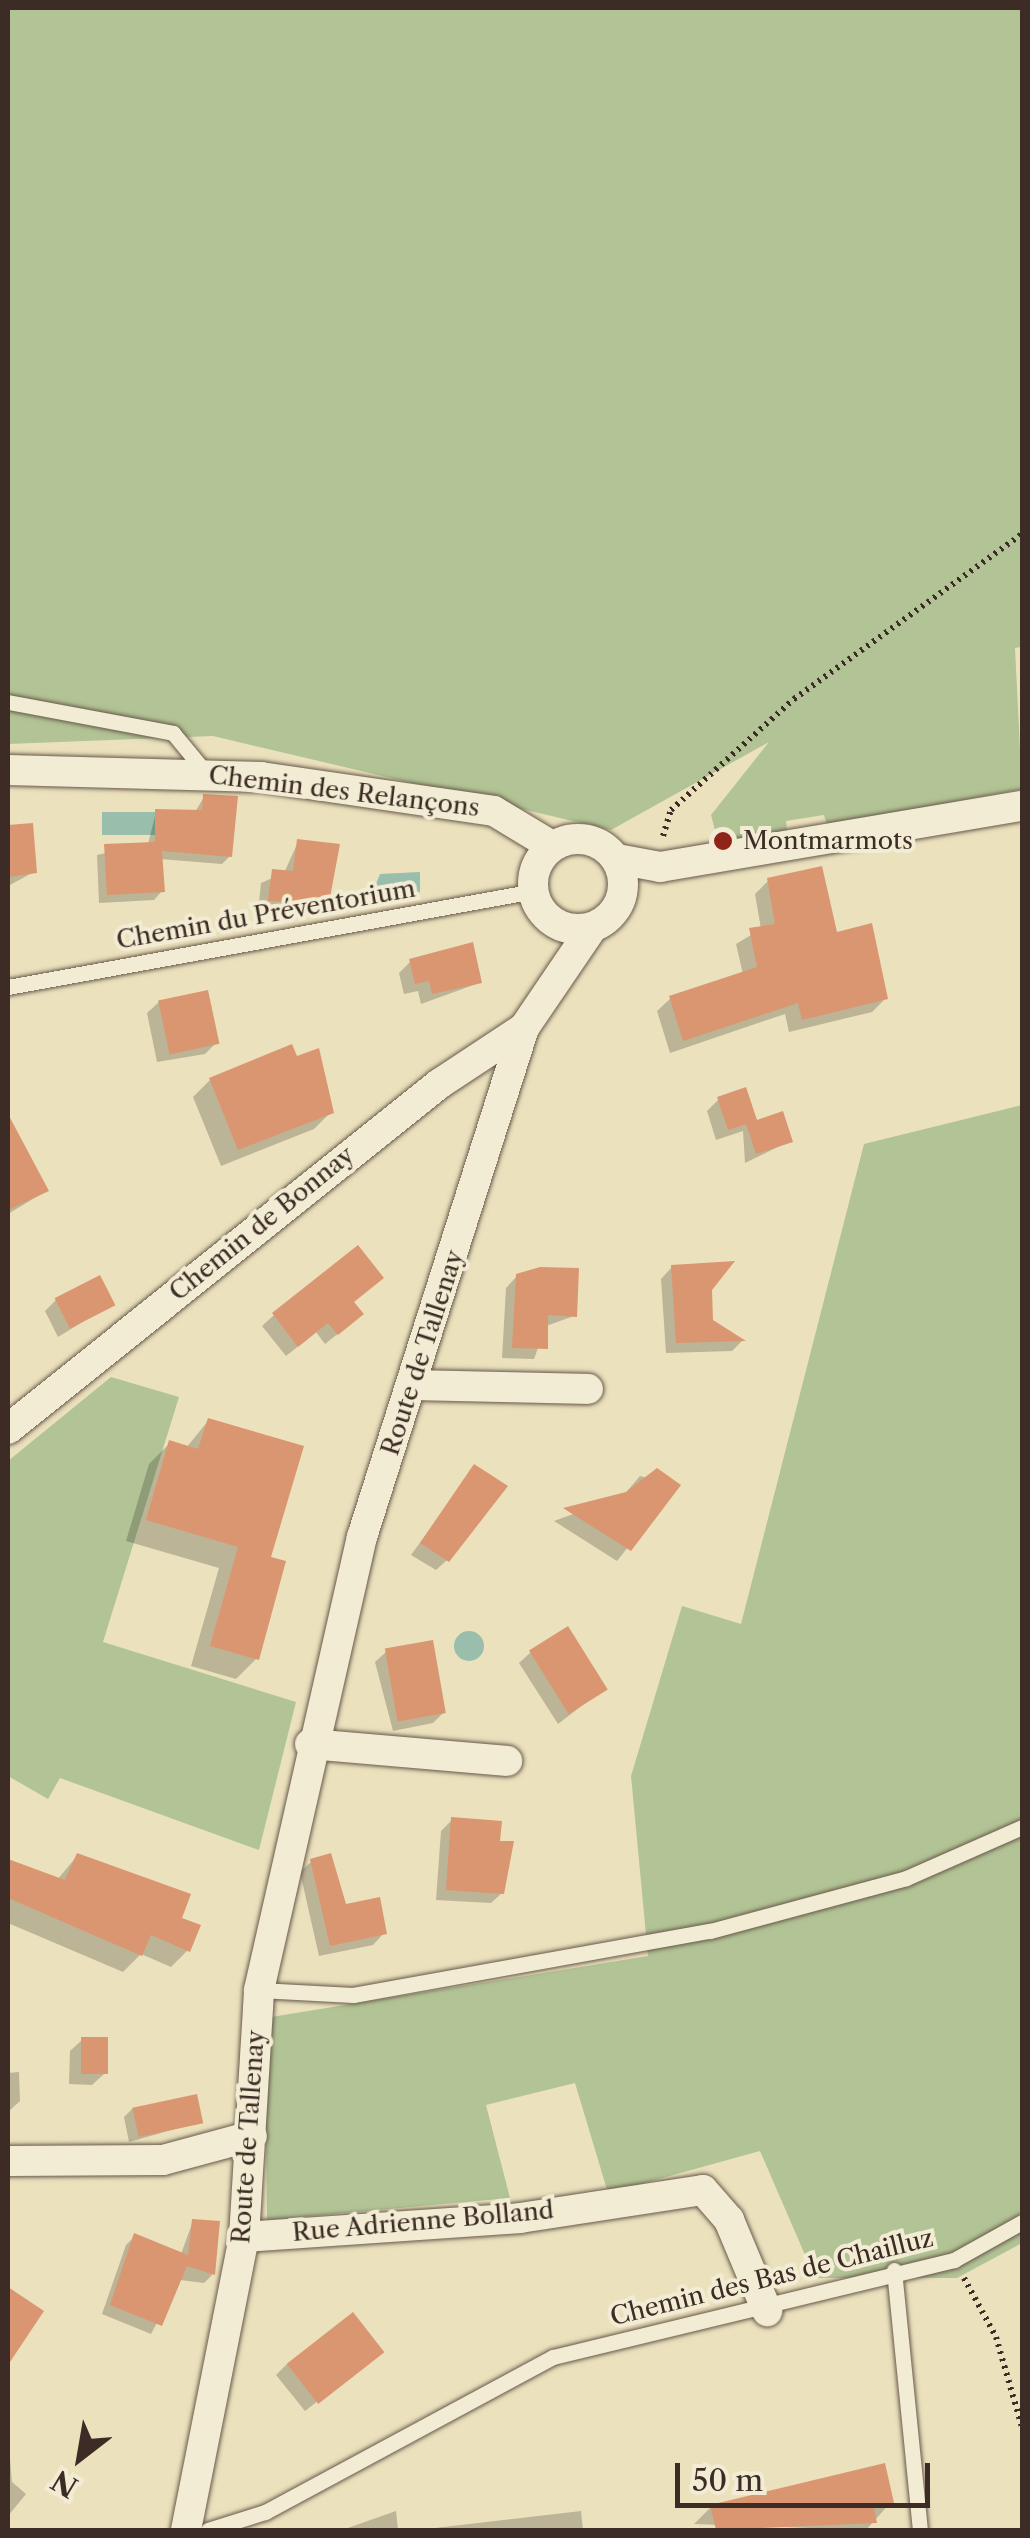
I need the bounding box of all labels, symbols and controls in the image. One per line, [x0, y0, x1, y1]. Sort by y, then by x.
street label: Chemin des Relançons [207, 761, 481, 823]
place label: Montmarmots [743, 826, 913, 856]
marker: Montmarmots [712, 830, 734, 852]
street label: Chemin du Préventorium [114, 874, 418, 956]
street label: Chemin de Bonnay [164, 1140, 360, 1308]
street label: Route de Tallenay [376, 1246, 470, 1460]
street label: Route de Tallenay [227, 2029, 271, 2245]
street label: Rue Adrienne Bolland [290, 2196, 556, 2248]
street label: Chemin des Bas de Chailluz [607, 2223, 937, 2333]
north arrow [30, 2408, 130, 2508]
scale bar [680, 2443, 935, 2505]
text: 50 m [692, 2462, 763, 2499]
text: N [45, 2463, 84, 2505]

